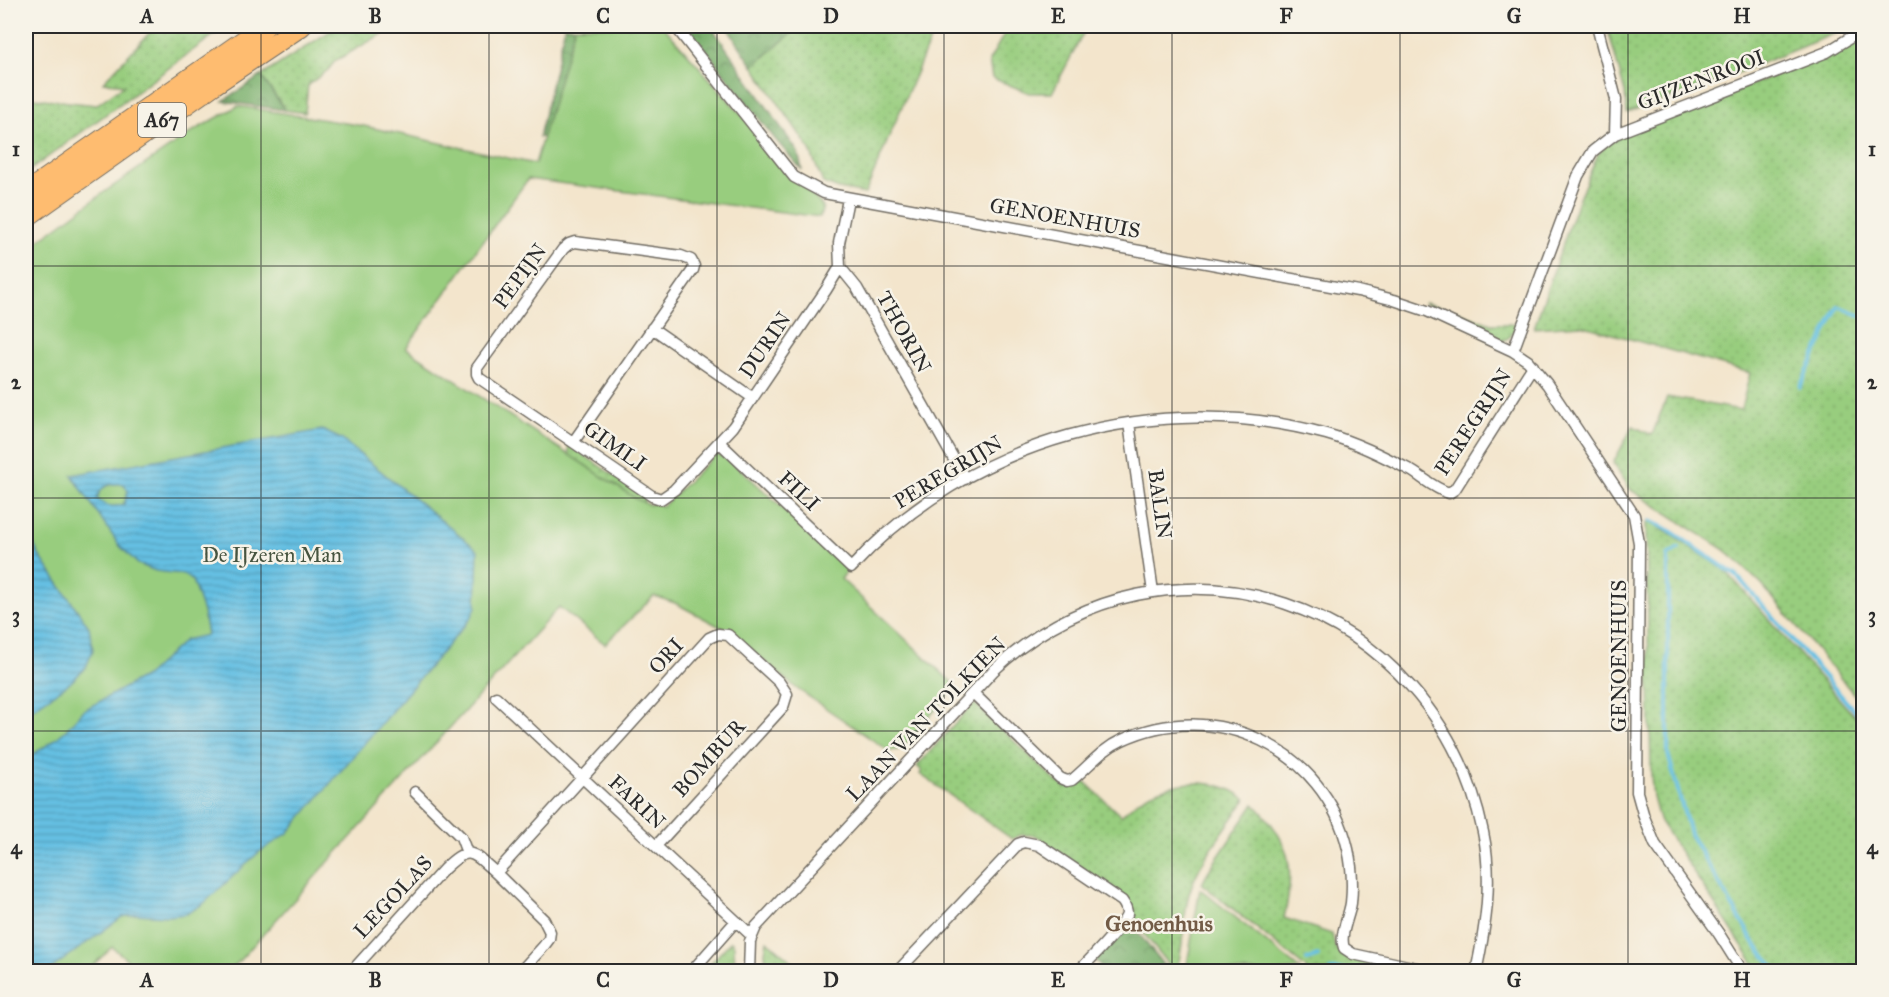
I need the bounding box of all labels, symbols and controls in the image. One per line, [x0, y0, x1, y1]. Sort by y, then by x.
text: A [138, 4, 154, 28]
text: B [368, 4, 382, 28]
text: C [596, 4, 610, 28]
text: D [823, 4, 839, 28]
text: E [1051, 4, 1066, 28]
text: F [1279, 4, 1293, 28]
text: G [1507, 4, 1522, 28]
text: H [1733, 4, 1751, 28]
street label: GIJZENROOI [1634, 44, 1768, 116]
road number: A67 [138, 103, 186, 137]
text: 1 [12, 137, 20, 161]
text: 1 [1868, 137, 1876, 161]
street label: GENOENHUIS [988, 192, 1142, 244]
street label: PEPIJN [488, 238, 552, 314]
street label: THORIN [871, 286, 937, 378]
street label: DURIN [733, 307, 797, 383]
street label: PEREGRIJN [1429, 363, 1517, 480]
text: 2 [11, 370, 22, 394]
text: 2 [1867, 370, 1878, 394]
street label: GIMLI [579, 415, 651, 477]
street label: PEREGRIJN [889, 429, 1007, 515]
street label: FILI [773, 465, 825, 517]
street label: BALIN [1142, 467, 1178, 541]
park label: De IJzeren Man [202, 542, 342, 568]
street label: GENOENHUIS [1606, 580, 1632, 732]
text: 3 [12, 603, 20, 628]
text: 3 [1868, 603, 1876, 628]
street label: LAAN VAN TOLKIEN [841, 631, 1012, 807]
street label: ORI [643, 633, 689, 679]
street label: BOMBUR [667, 713, 752, 802]
street label: FARIN [603, 769, 671, 835]
text: 4 [10, 835, 22, 860]
text: 4 [1866, 835, 1878, 860]
street label: LEGOLAS [348, 850, 438, 944]
district label: Genoenhuis [1105, 910, 1213, 937]
text: A [138, 968, 154, 992]
text: B [368, 968, 382, 992]
text: C [596, 968, 610, 992]
text: D [823, 968, 839, 992]
text: E [1051, 968, 1066, 992]
text: F [1279, 968, 1293, 992]
text: G [1507, 968, 1522, 992]
text: H [1733, 968, 1751, 992]

